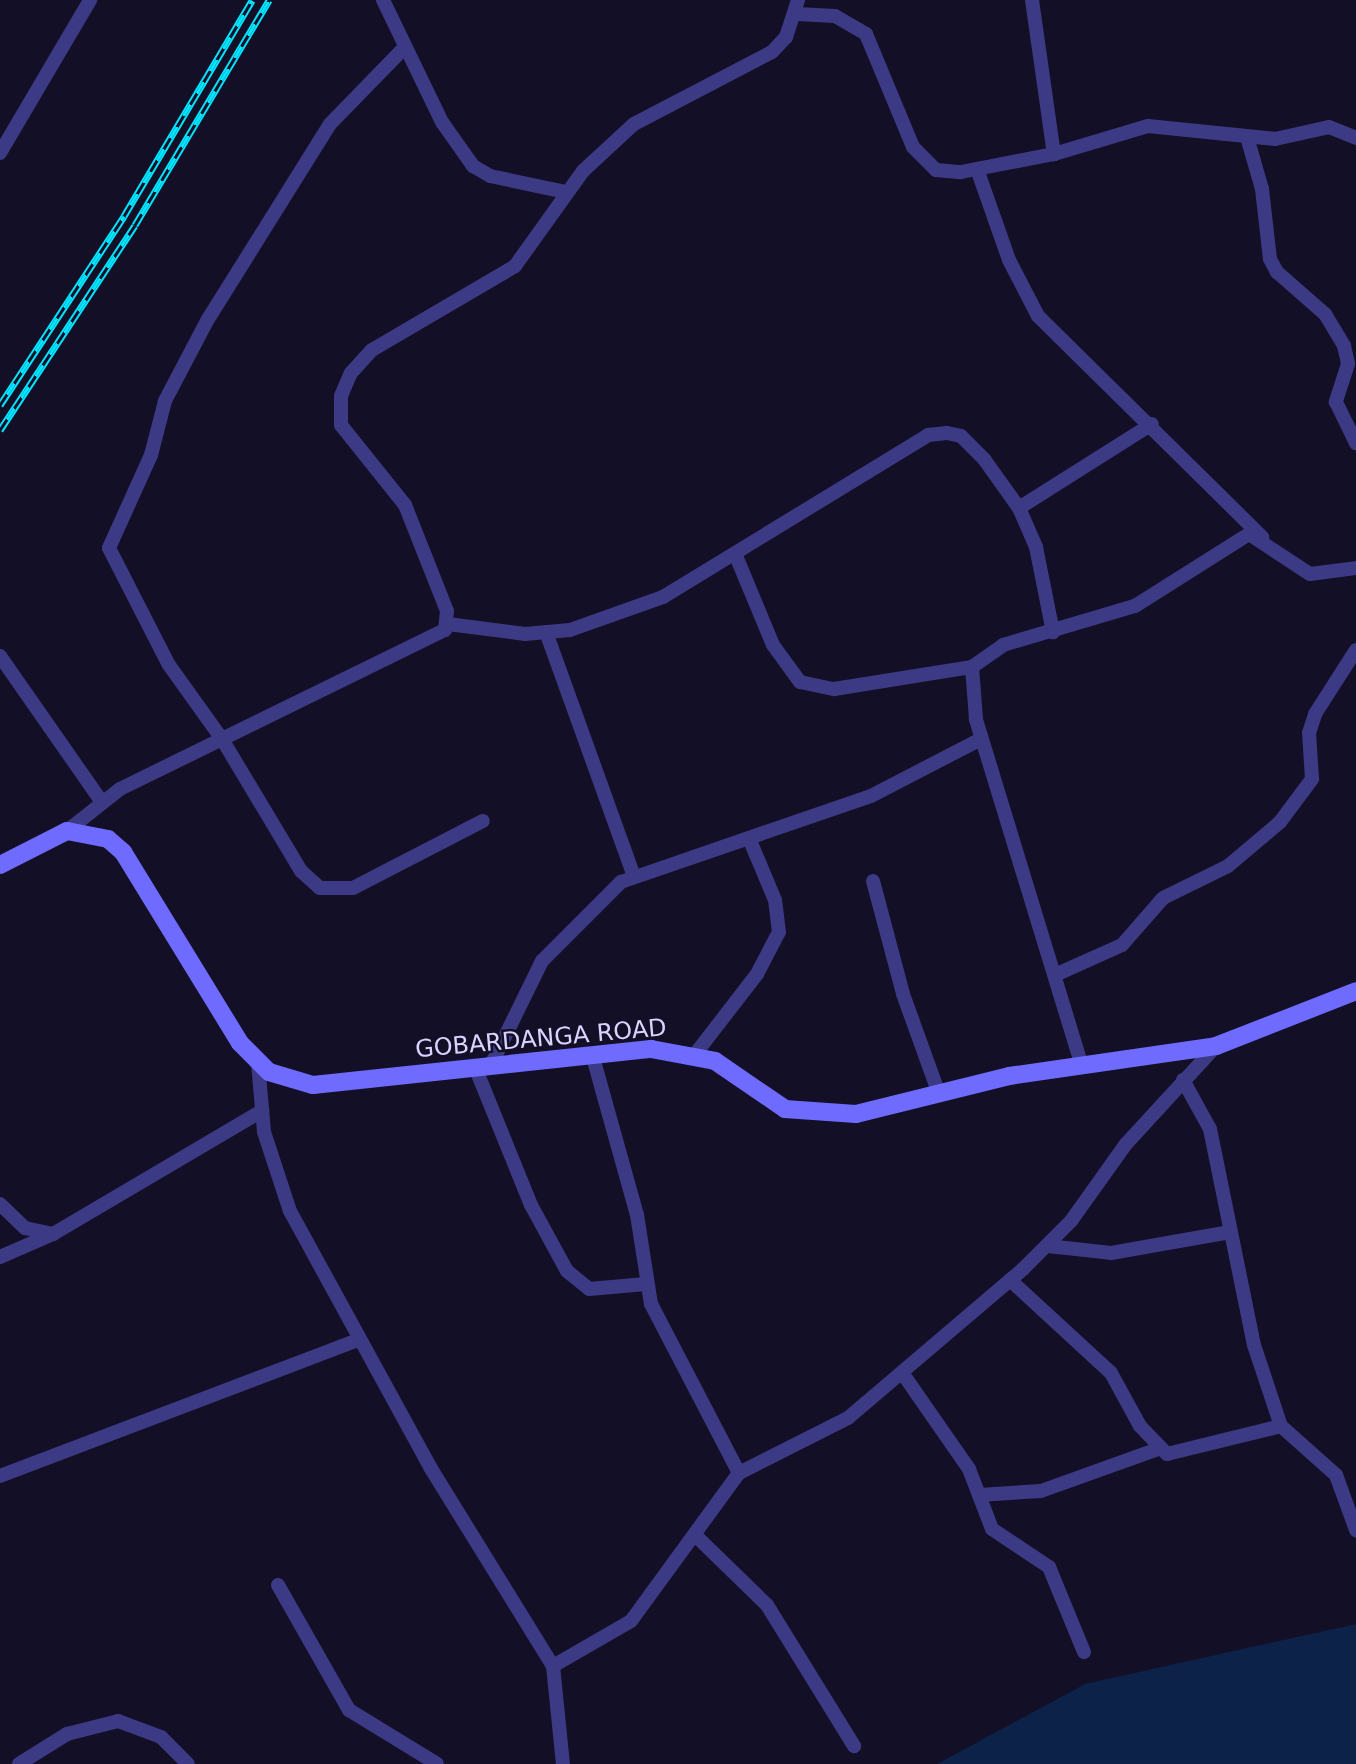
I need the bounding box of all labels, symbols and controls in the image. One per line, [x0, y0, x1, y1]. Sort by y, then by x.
street label: GOBARDANGA ROAD [414, 1014, 668, 1064]

